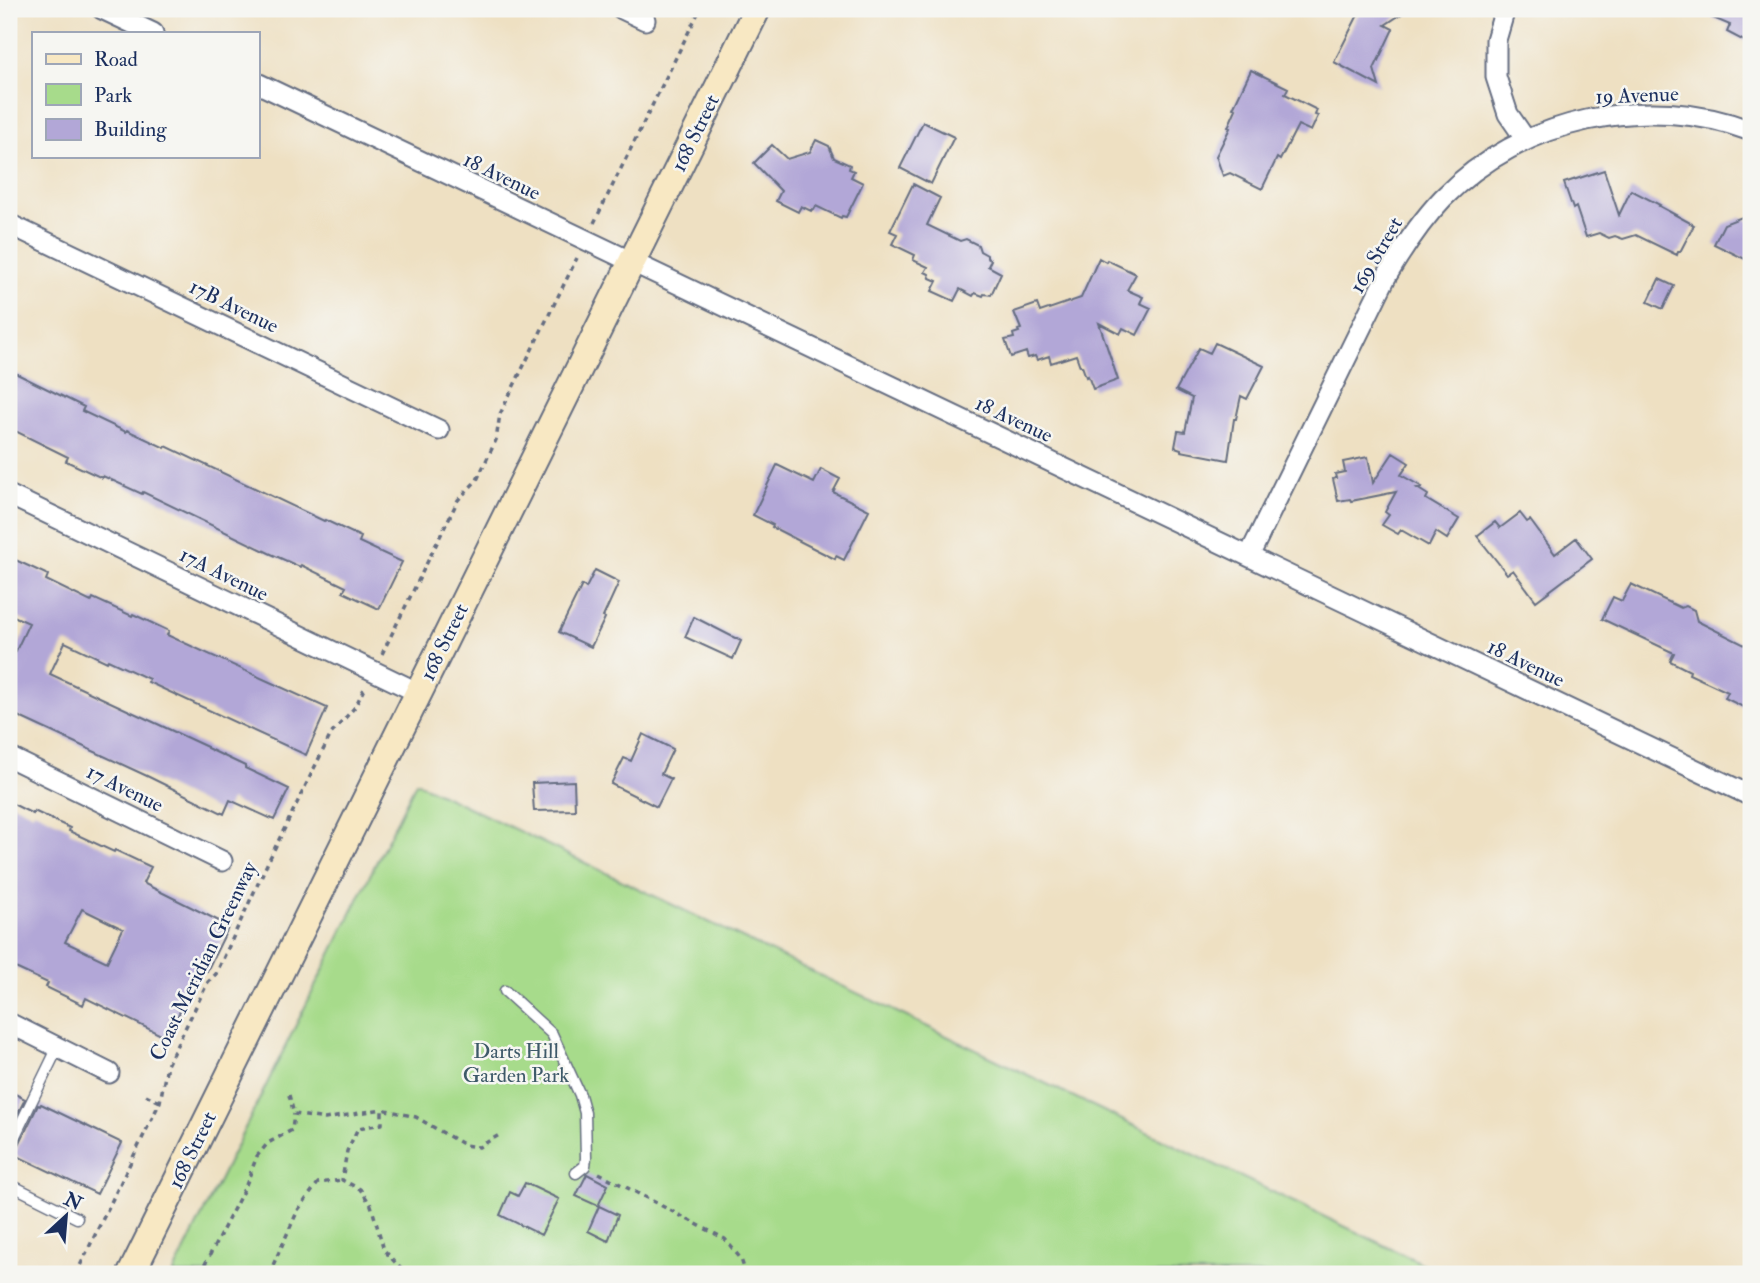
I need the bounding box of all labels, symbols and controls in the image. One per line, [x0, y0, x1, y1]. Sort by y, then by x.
legend [32, 32, 259, 158]
text: Road [94, 46, 139, 73]
street label: 19 Avenue [1595, 81, 1679, 110]
text: Park [94, 82, 132, 109]
street label: 168 Street [665, 90, 726, 176]
text: Building [94, 116, 167, 143]
street label: 18 Avenue [459, 146, 545, 207]
street label: 169 Street [1344, 212, 1409, 298]
street label: 17B Avenue [185, 273, 283, 340]
street label: 18 Avenue [971, 390, 1057, 449]
street label: 17A Avenue [175, 541, 273, 608]
street label: 168 Street [414, 599, 475, 685]
street label: 18 Avenue [1483, 633, 1569, 694]
street label: 17 Avenue [82, 758, 168, 819]
street label: Coast Meridian Greenway [143, 856, 264, 1065]
park label: Darts Hill Garden Park [463, 1038, 569, 1089]
street label: 168 Street [162, 1107, 223, 1193]
north arrow [32, 1182, 102, 1252]
text: N [59, 1187, 87, 1217]

